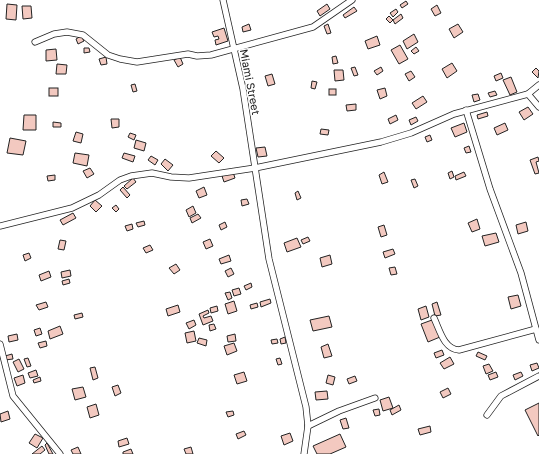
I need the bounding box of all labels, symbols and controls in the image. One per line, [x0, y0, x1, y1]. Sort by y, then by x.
street label: Miami Street [238, 48, 263, 116]

